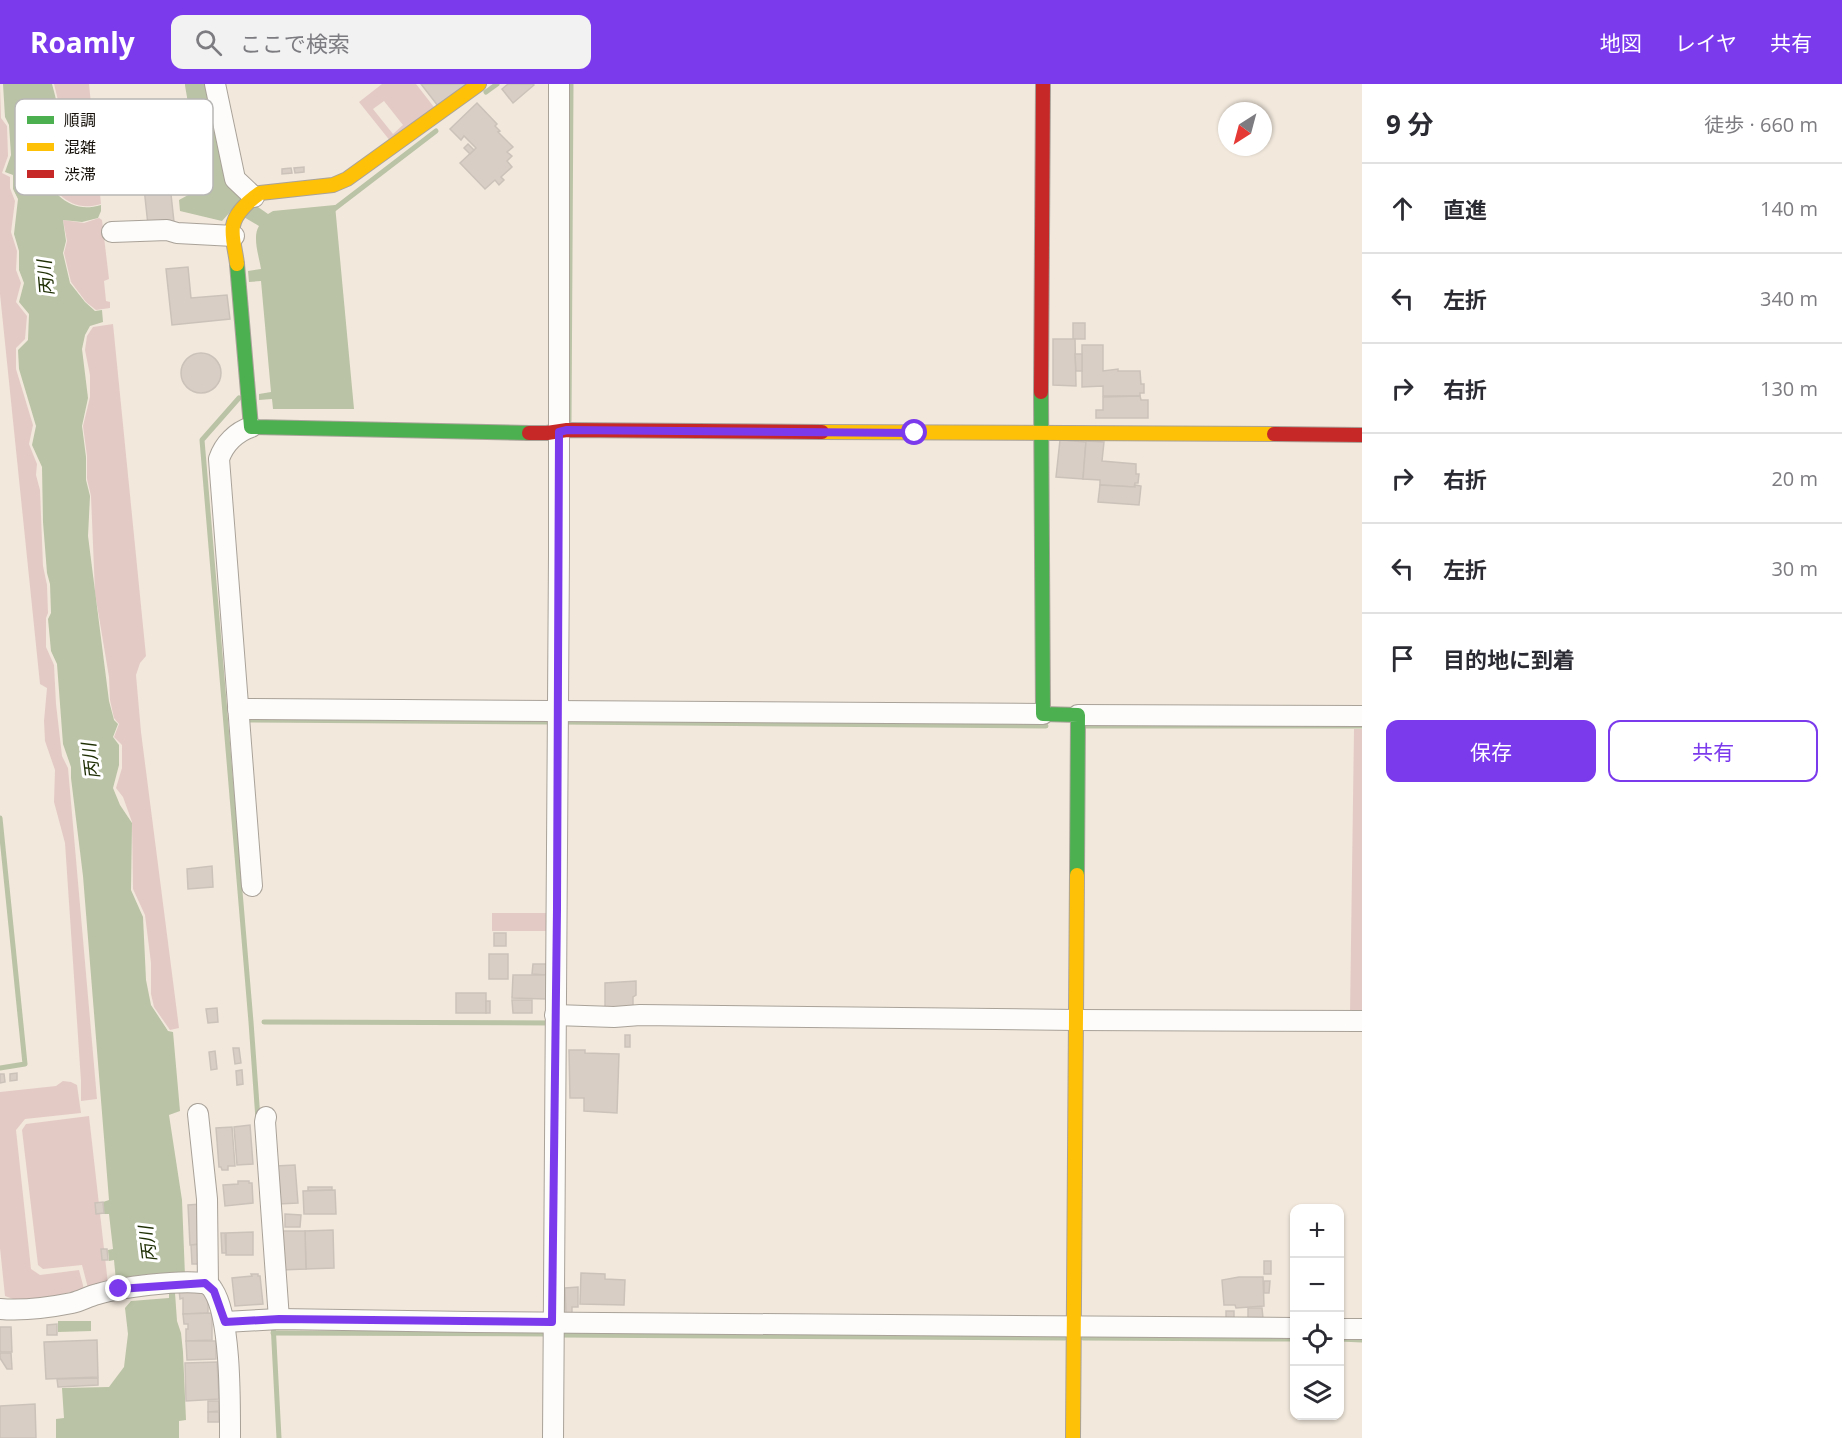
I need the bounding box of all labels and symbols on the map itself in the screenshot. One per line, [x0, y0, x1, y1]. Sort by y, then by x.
legend [15, 99, 213, 195]
north arrow [1218, 102, 1272, 156]
text: 順調 [64, 109, 96, 131]
text: 混雑 [64, 136, 96, 158]
text: 渋滞 [64, 163, 96, 185]
water label: 丙川 [31, 257, 59, 297]
route start [901, 419, 927, 445]
water label: 丙川 [76, 740, 104, 780]
water label: 丙川 [133, 1223, 161, 1263]
route end [105, 1275, 131, 1301]

